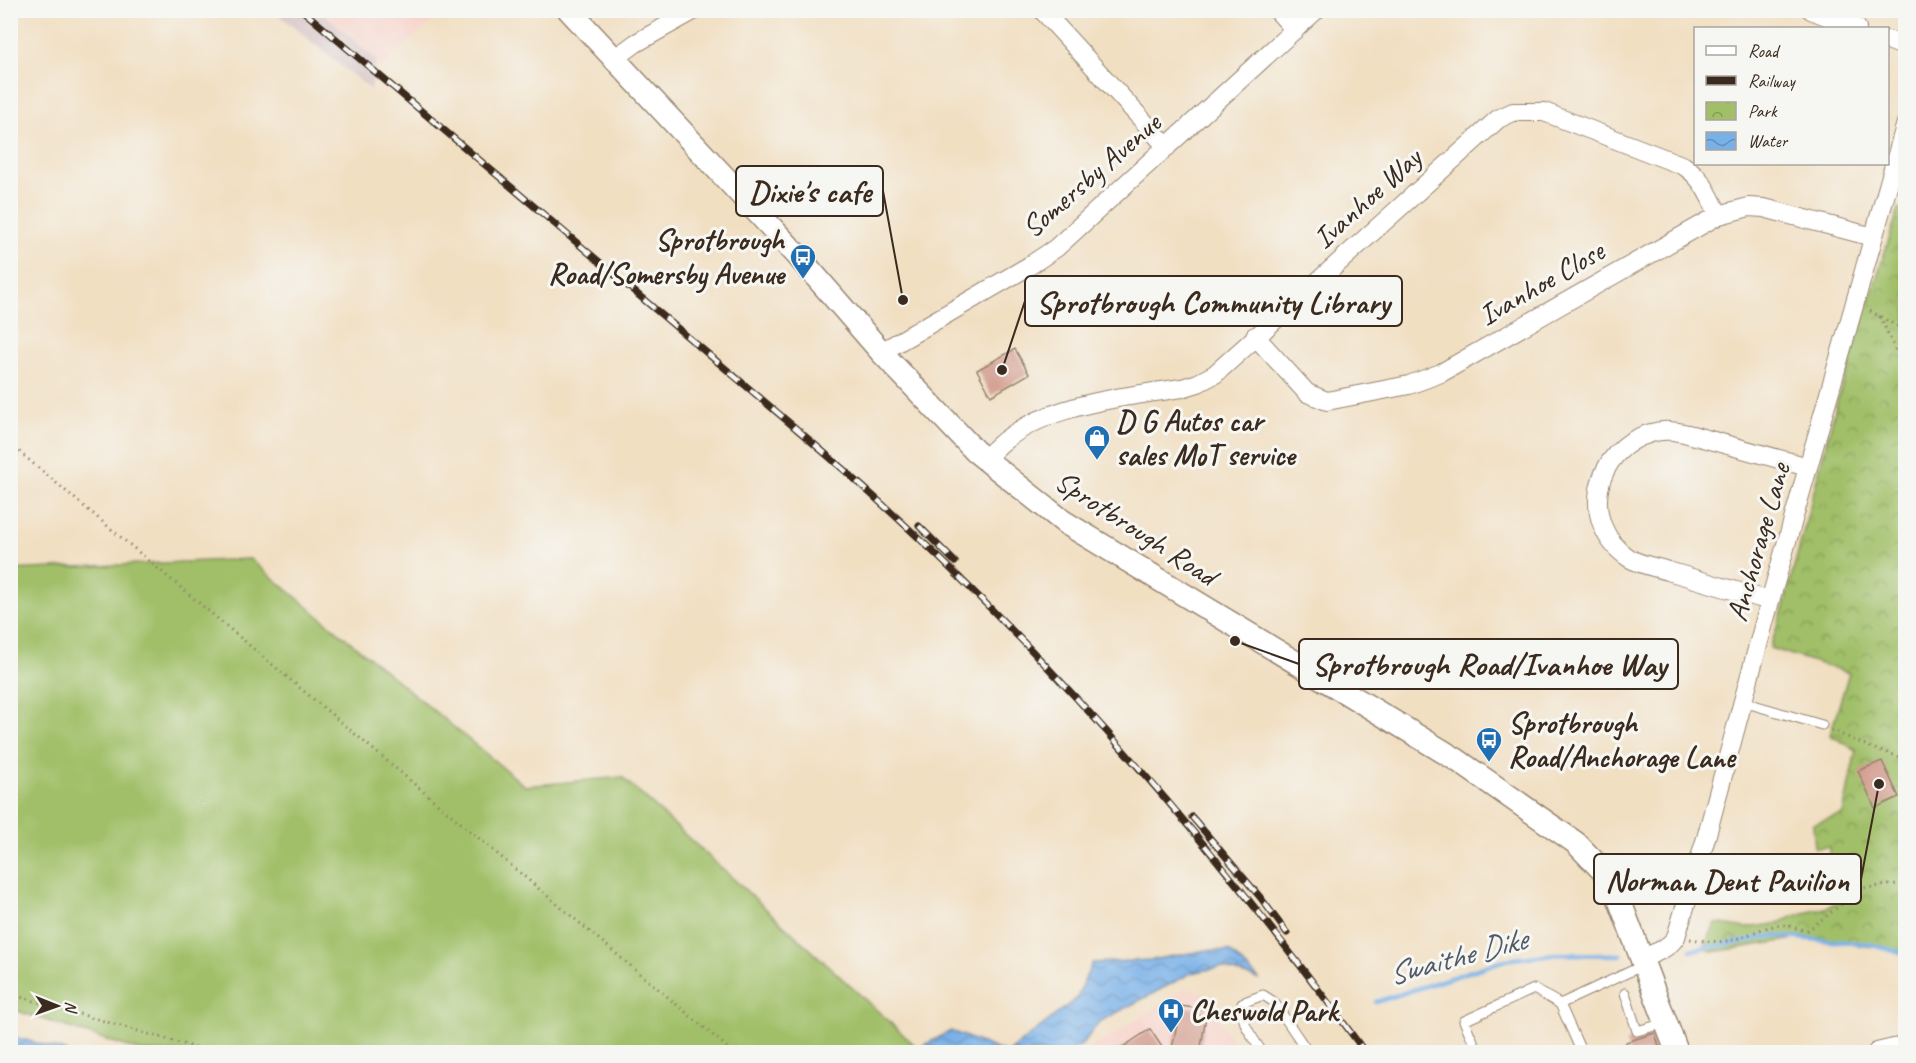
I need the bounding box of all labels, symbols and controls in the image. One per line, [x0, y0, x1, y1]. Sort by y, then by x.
legend [1694, 27, 1889, 165]
text: Road [1748, 40, 1781, 62]
text: Railway [1748, 70, 1796, 92]
text: Park [1748, 100, 1778, 122]
street label: Somersby Avenue [1014, 103, 1170, 246]
text: Water [1748, 130, 1789, 152]
street label: Ivanhoe Way [1305, 137, 1431, 257]
callout: Dixie's cafe [736, 166, 883, 216]
text: Dixie's cafe [749, 171, 873, 212]
place label: Sprotbrough Road/Somersby Avenue [548, 221, 786, 294]
street label: Ivanhoe Close [1471, 231, 1613, 334]
bus stop icon: Sprotbrough Road/Somersby Avenue [788, 242, 818, 280]
callout: Sprotbrough Community Library [1025, 276, 1402, 326]
text: Sprotbrough Community Library [1036, 282, 1393, 323]
place label: D G Autos car sales MoT service [1116, 402, 1297, 474]
shop icon: D G Autos car sales MoT service [1082, 423, 1112, 461]
street label: Anchorage Lane [1717, 456, 1799, 625]
street label: Sprotbrough Road [1048, 462, 1227, 597]
callout: Sprotbrough Road/Ivanhoe Way [1299, 639, 1678, 689]
text: Sprotbrough Road/Ivanhoe Way [1312, 644, 1669, 685]
place label: Sprotbrough Road/Anchorage Lane [1508, 704, 1737, 776]
bus stop icon: Sprotbrough Road/Anchorage Lane [1474, 725, 1504, 763]
callout: Norman Dent Pavilion [1594, 854, 1861, 904]
text: Norman Dent Pavilion [1605, 860, 1850, 901]
water label: Swaithe Dike [1384, 917, 1535, 995]
north arrow [27, 976, 87, 1036]
place label: Cheswold Park [1190, 992, 1340, 1030]
hospital icon: Cheswold Park [1156, 996, 1186, 1034]
text: N [61, 1001, 81, 1014]

